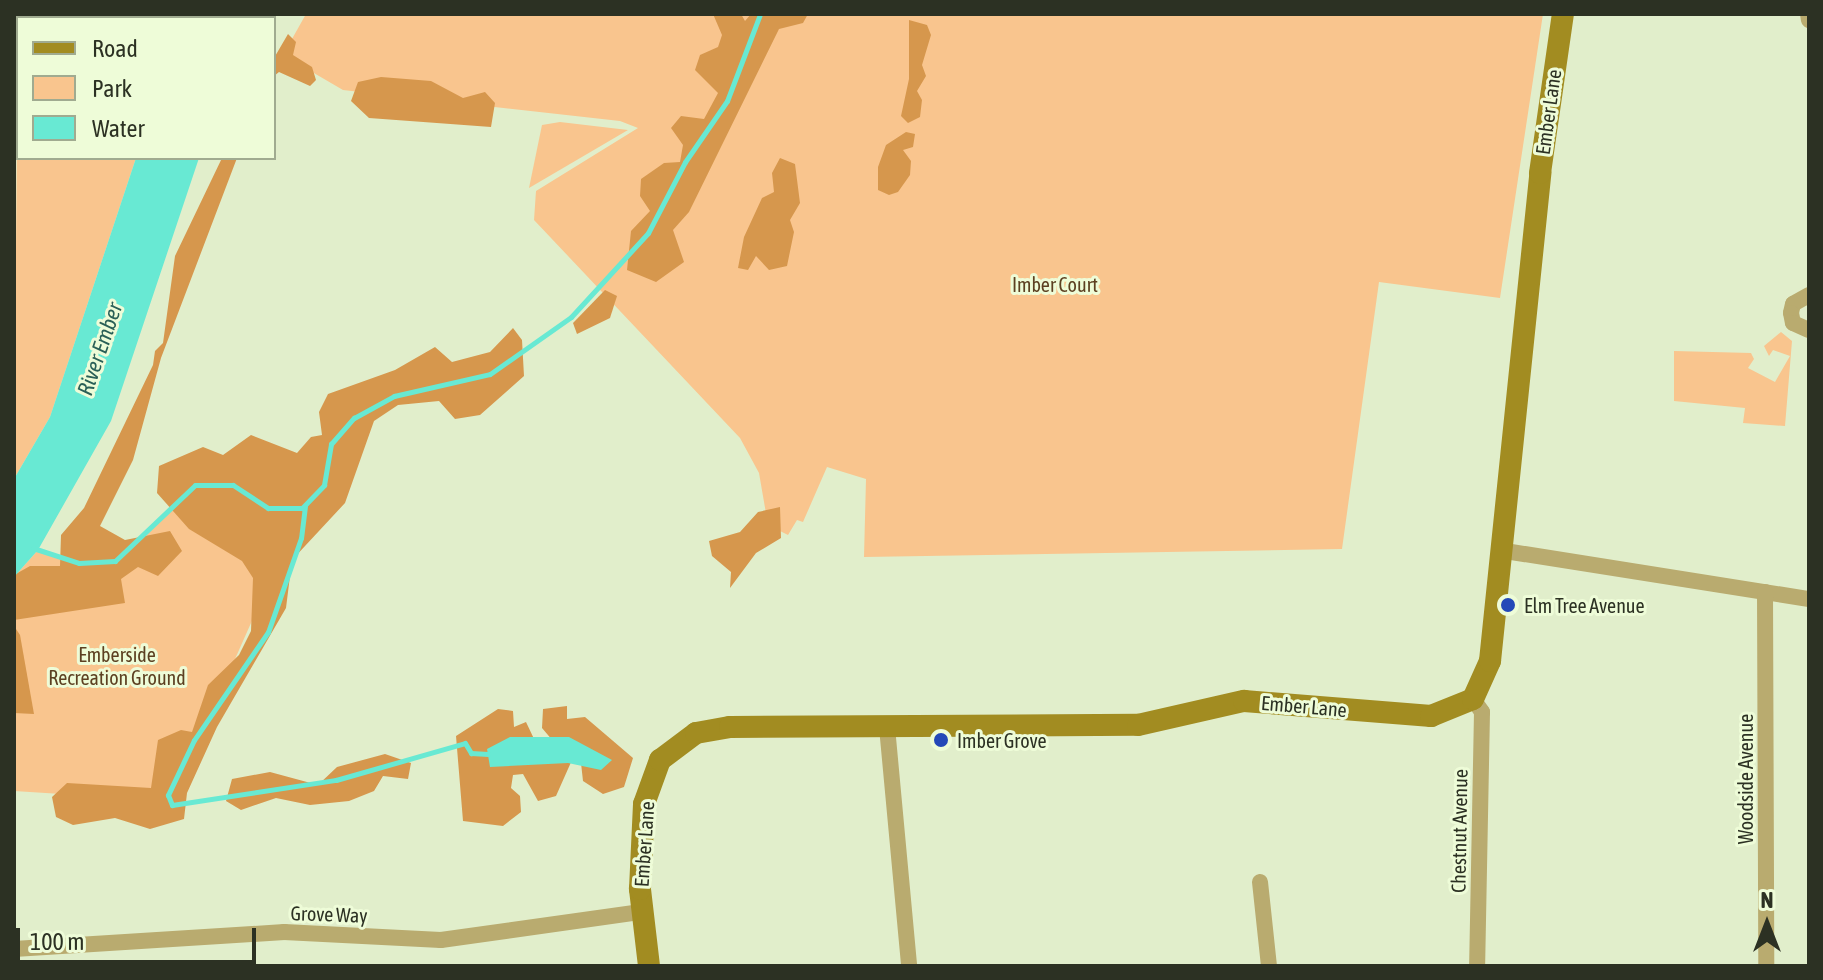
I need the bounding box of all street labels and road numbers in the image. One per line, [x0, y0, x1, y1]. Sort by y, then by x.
street label: Ember Lane [1530, 68, 1566, 156]
street label: Ember Lane [1260, 690, 1348, 722]
street label: Woodside Avenue [1733, 714, 1757, 844]
street label: Chestnut Avenue [1446, 769, 1472, 893]
street label: Ember Lane [629, 800, 659, 888]
street label: Grove Way [290, 901, 368, 927]

